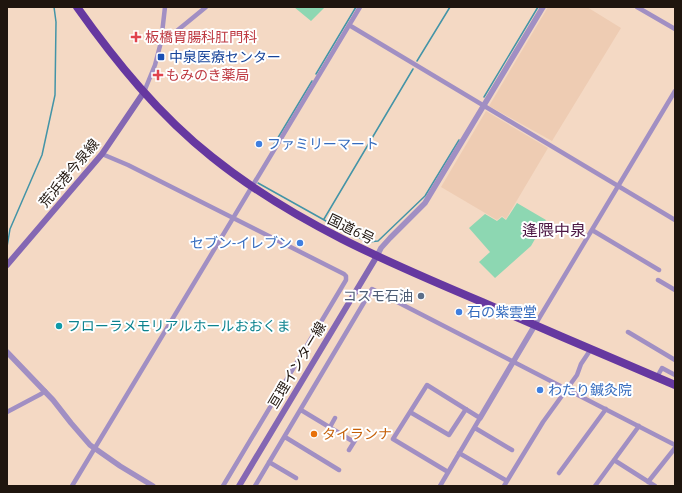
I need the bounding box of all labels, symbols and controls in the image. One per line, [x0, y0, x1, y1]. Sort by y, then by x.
place label: 板橋胃腸科肛門科 [145, 29, 257, 45]
marker: 板橋胃腸科肛門科 [130, 31, 142, 43]
place label: 中泉医療センター [169, 49, 281, 65]
marker: 中泉医療センター [156, 52, 166, 62]
place label: もみのき薬局 [166, 67, 250, 83]
marker: もみのき薬局 [153, 70, 163, 80]
street label: 荒浜港今泉線 [36, 136, 102, 210]
place label: ファミリーマート [267, 136, 379, 152]
marker: ファミリーマート [254, 139, 264, 149]
street label: 国道6号 [325, 211, 377, 247]
district label: 逢隈中泉 [522, 221, 586, 239]
place label: セブン-イレブン [190, 235, 292, 251]
marker: セブン-イレブン [295, 238, 305, 248]
place label: コスモ石油 [343, 288, 413, 304]
marker: コスモ石油 [416, 291, 426, 301]
place label: 石の紫雲堂 [467, 304, 537, 320]
marker: 石の紫雲堂 [454, 307, 464, 317]
place label: フローラメモリアルホールおおくま [67, 318, 290, 334]
street label: 亘理インター線 [265, 319, 329, 411]
marker: フローラメモリアルホールおおくま [54, 321, 64, 331]
place label: わたり鍼灸院 [548, 382, 632, 398]
marker: わたり鍼灸院 [535, 385, 545, 395]
place label: タイランナ [322, 426, 392, 442]
marker: タイランナ [309, 429, 319, 439]

